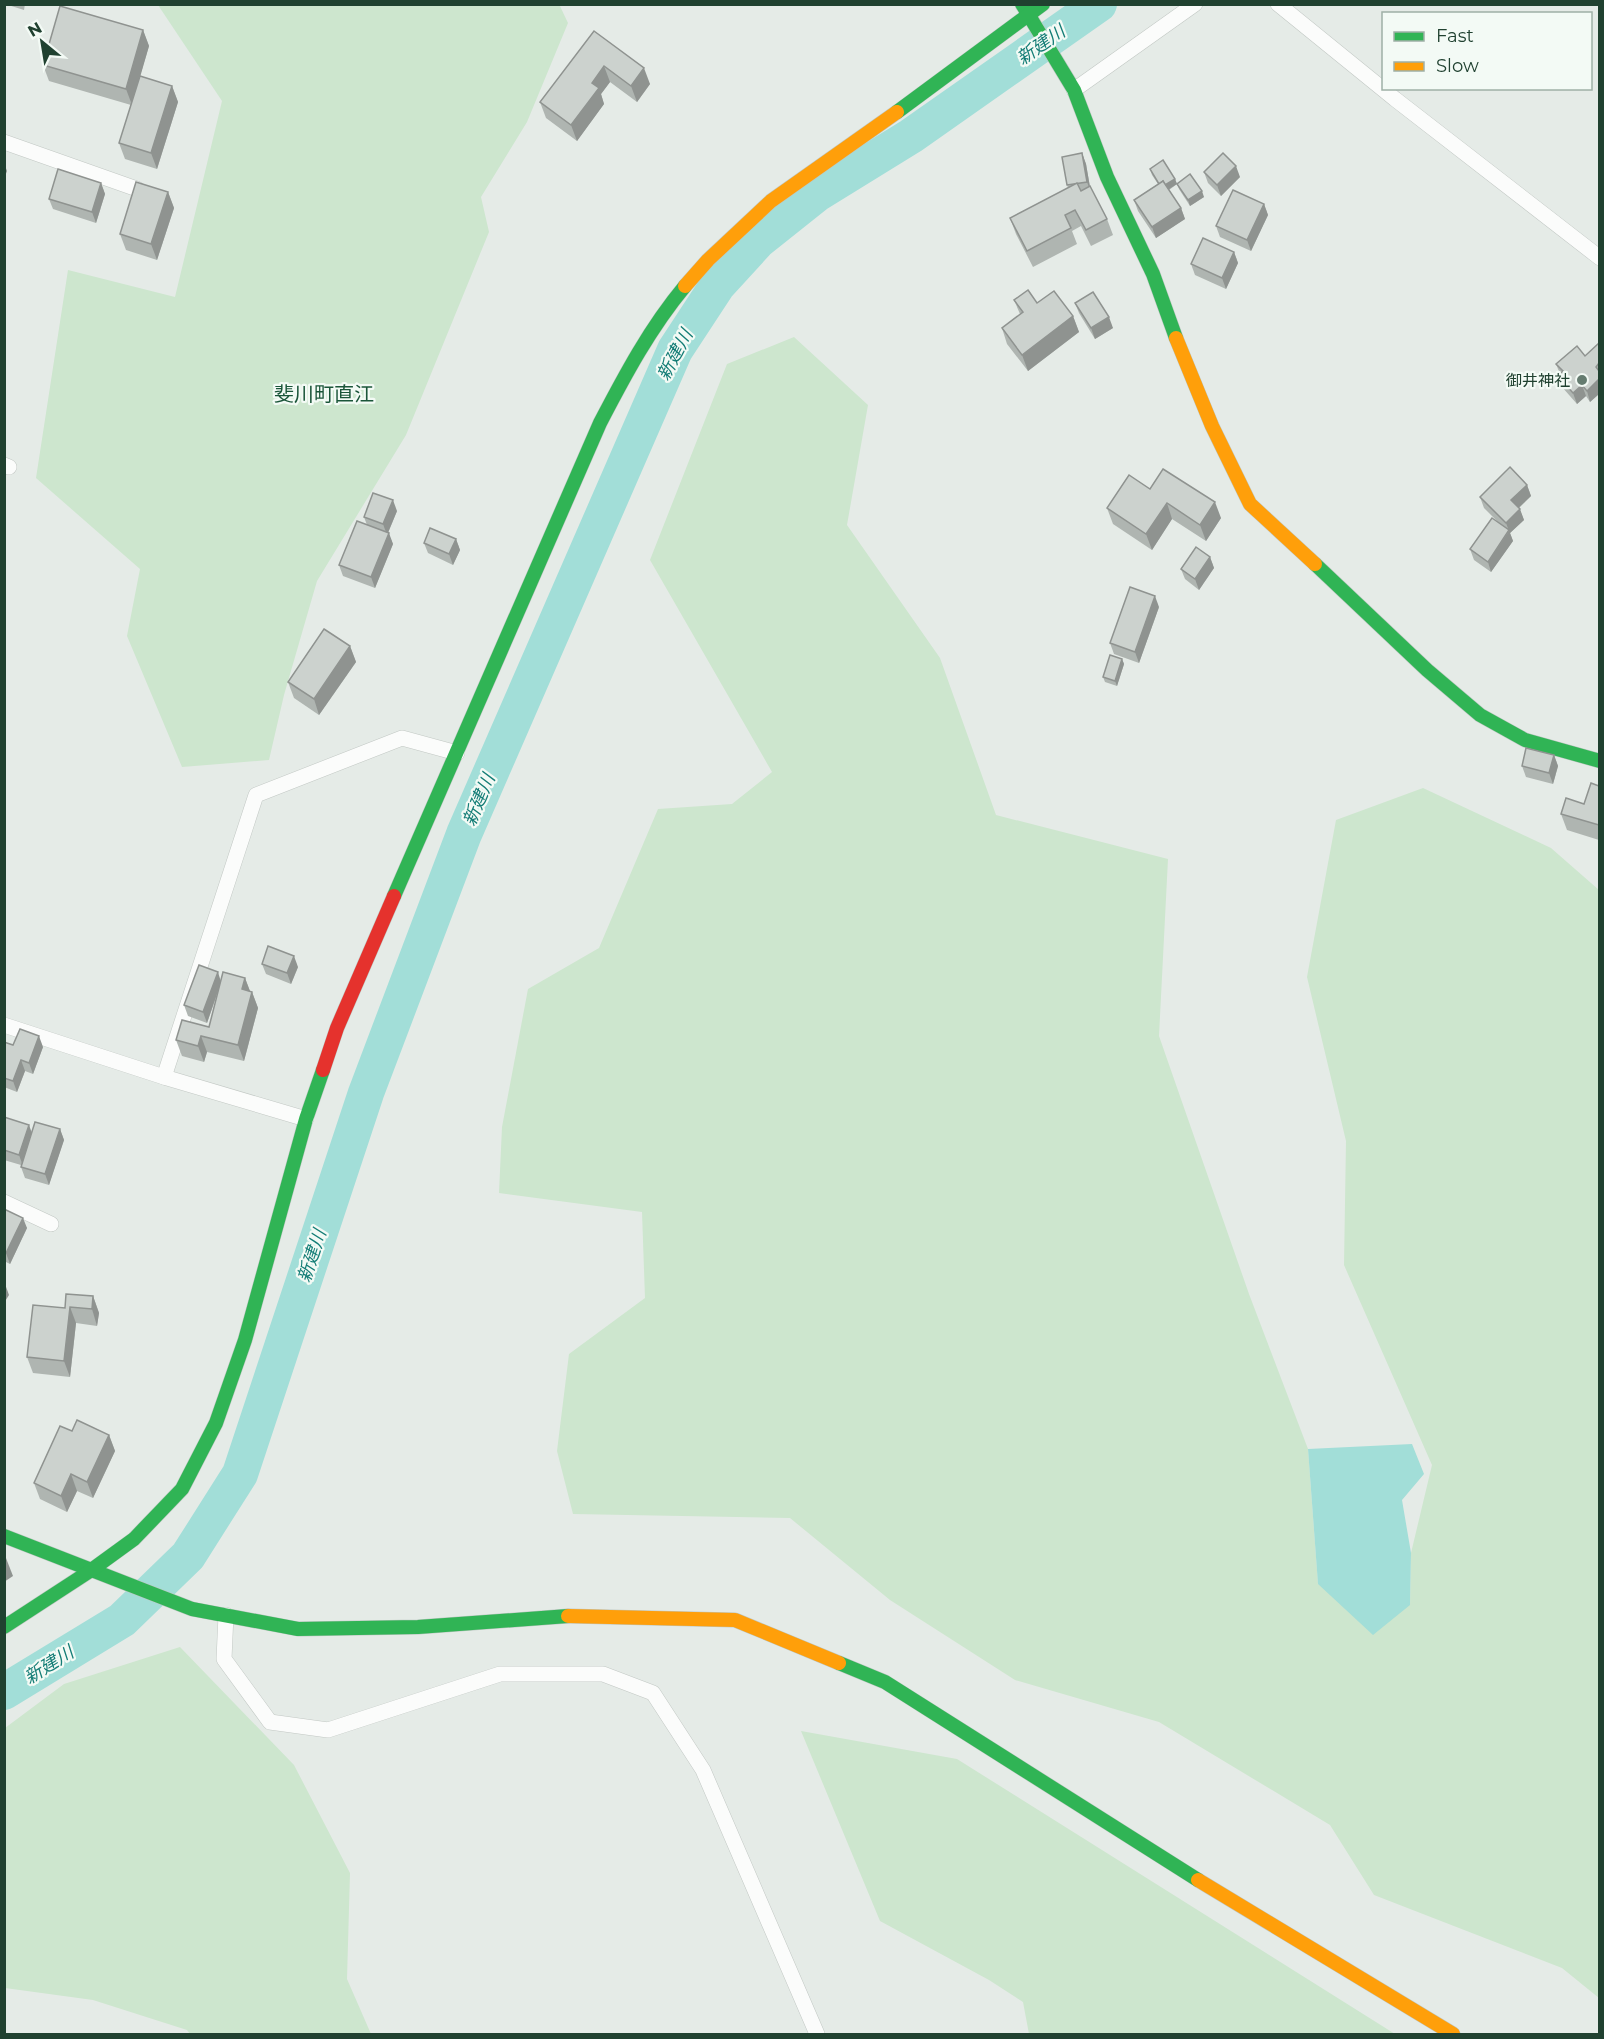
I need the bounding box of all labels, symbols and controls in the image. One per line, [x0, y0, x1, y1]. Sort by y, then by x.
north arrow [12, 12, 72, 72]
legend [1382, 12, 1592, 90]
text: N [24, 18, 45, 41]
water label: 新建川 [1013, 19, 1071, 69]
text: Fast [1436, 25, 1474, 47]
text: Slow [1436, 55, 1479, 77]
water label: 新建川 [653, 324, 698, 384]
place label: 御井神社 [1506, 371, 1570, 390]
marker: 御井神社 [1575, 373, 1589, 387]
district label: 斐川町直江 [274, 382, 374, 406]
water label: 新建川 [458, 769, 500, 829]
water label: 新建川 [293, 1225, 331, 1285]
water label: 新建川 [20, 1640, 79, 1689]

